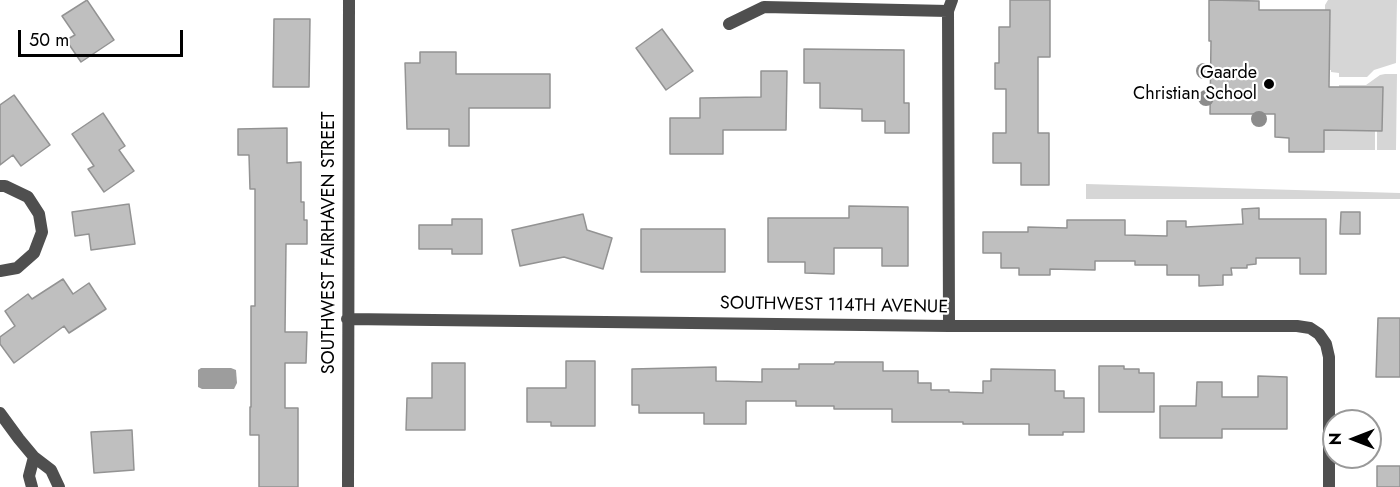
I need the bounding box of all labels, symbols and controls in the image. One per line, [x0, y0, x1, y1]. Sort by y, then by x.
scale bar [21, 18, 186, 56]
text: 50 m [29, 27, 69, 53]
place label: Gaarde Christian School [1133, 63, 1257, 106]
marker: Gaarde Christian School [1262, 77, 1276, 91]
street label: SOUTHWEST FAIRHAVEN STREET [319, 112, 341, 374]
street label: SOUTHWEST 114TH AVENUE [720, 293, 948, 319]
north arrow [1322, 409, 1382, 469]
text: N [1324, 433, 1347, 445]

